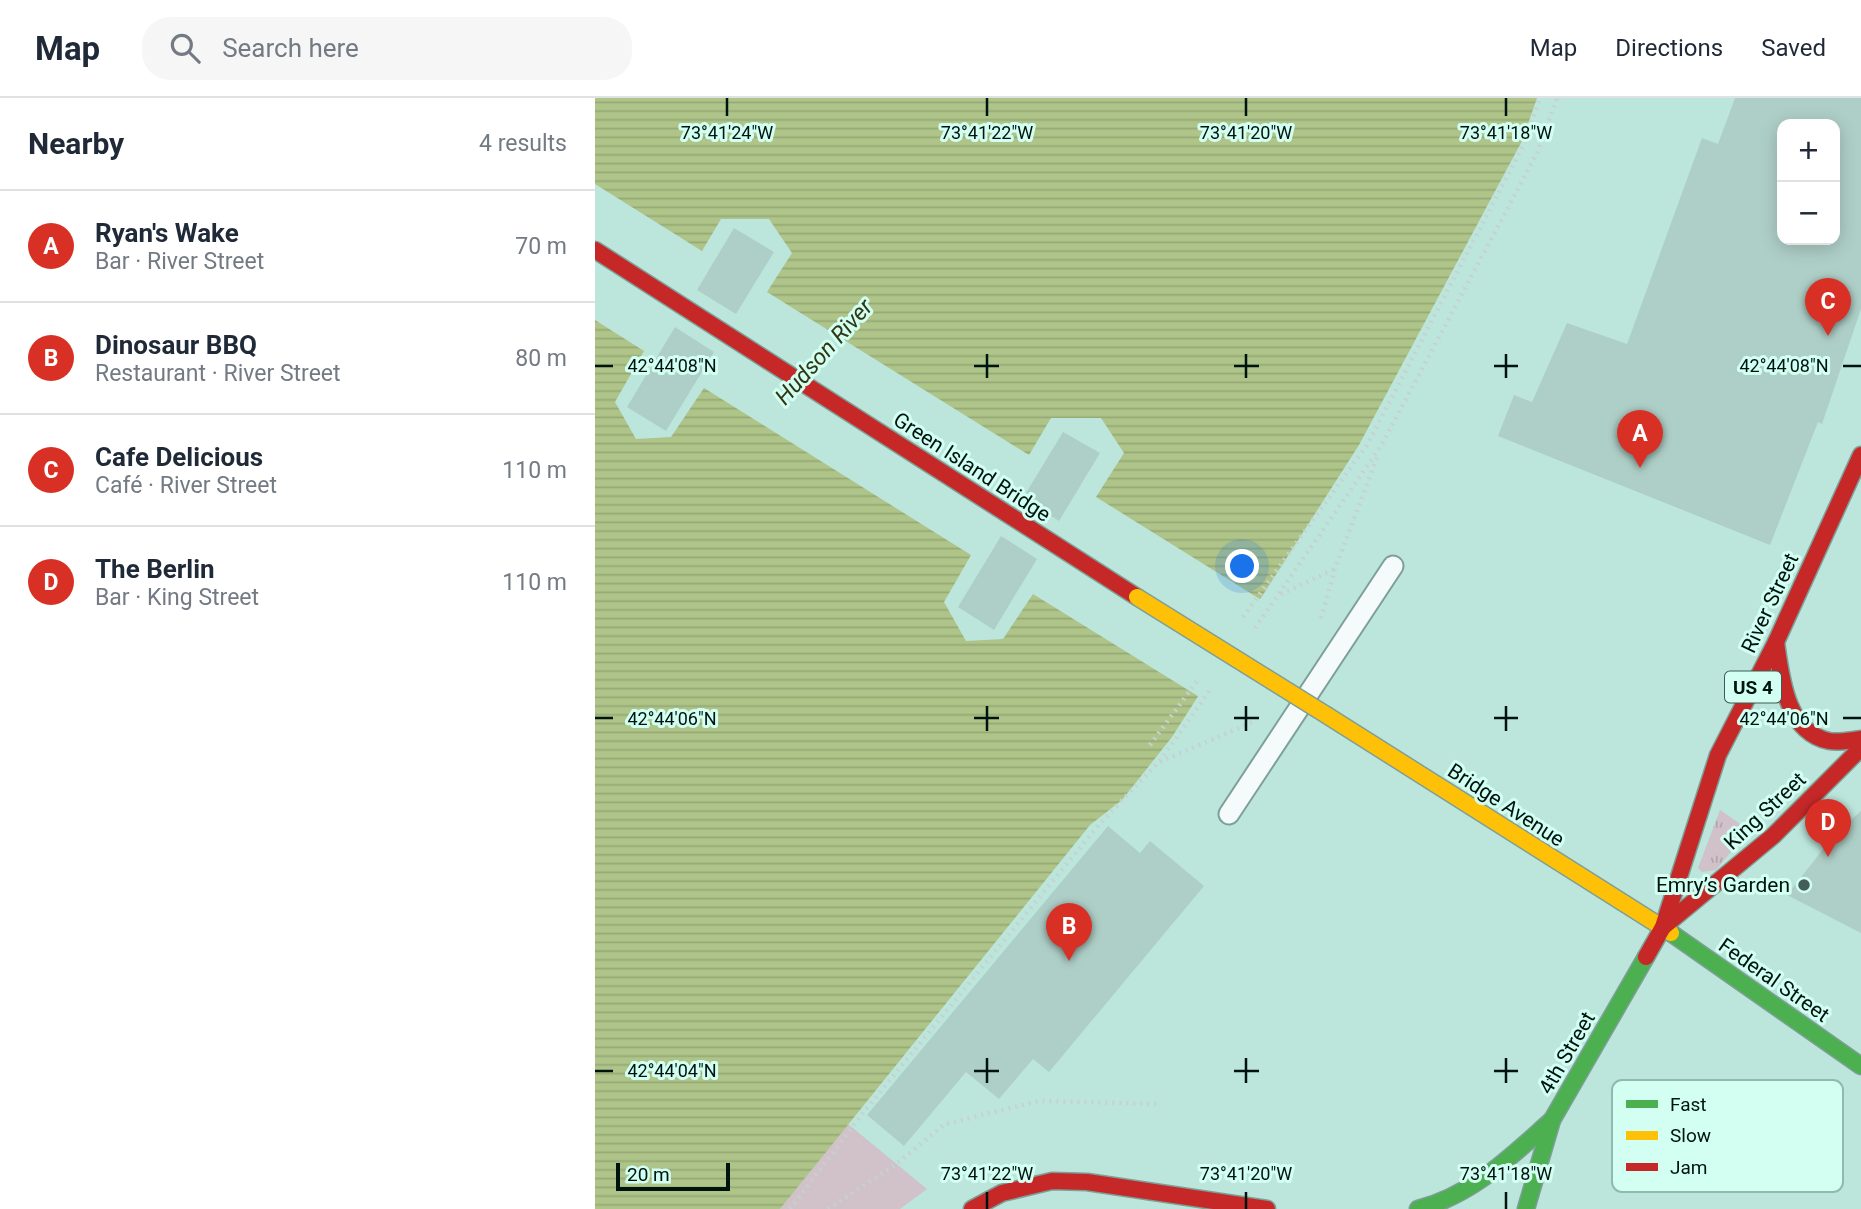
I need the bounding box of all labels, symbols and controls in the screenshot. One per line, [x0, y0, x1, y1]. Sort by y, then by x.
search box [142, 17, 632, 80]
text: Map [35, 29, 100, 68]
icon: search [166, 29, 204, 67]
text: Search here [222, 33, 359, 63]
text: Map [1530, 34, 1577, 62]
text: Directions [1615, 34, 1723, 62]
text: Saved [1761, 34, 1826, 62]
map controls [1777, 119, 1840, 245]
button: + [1777, 119, 1840, 182]
text: 73°41'24"W [681, 122, 773, 143]
text: 73°41'22"W [941, 122, 1033, 143]
text: 73°41'20"W [1200, 122, 1292, 143]
text: 73°41'18"W [1460, 122, 1552, 143]
text: Nearby [28, 126, 124, 161]
text: 4 results [479, 130, 567, 157]
button: − [1777, 182, 1840, 245]
text: Ryan's Wake [95, 218, 239, 248]
text: A [43, 233, 59, 260]
text: 70 m [515, 233, 567, 260]
text: Bar · River Street [95, 248, 264, 275]
pin: C [1805, 278, 1851, 336]
water label: Hudson River [770, 293, 879, 410]
text: Dinosaur BBQ [95, 330, 257, 360]
text: B [44, 345, 58, 372]
text: 80 m [515, 345, 567, 372]
text: 42°44'08"N [627, 355, 717, 376]
text: 42°44'08"N [1739, 355, 1829, 376]
text: Restaurant · River Street [95, 360, 341, 387]
street label: Green Island Bridge [889, 407, 1055, 527]
pin: A [1617, 410, 1663, 468]
text: Cafe Delicious [95, 442, 263, 472]
text: C [43, 457, 59, 484]
text: 110 m [502, 457, 567, 484]
text: Café · River Street [95, 472, 277, 499]
your location [1225, 549, 1259, 583]
street label: River Street [1737, 549, 1804, 657]
text: The Berlin [95, 554, 215, 584]
text: D [44, 569, 58, 596]
text: 110 m [502, 569, 567, 596]
text: Bar · King Street [95, 584, 259, 611]
road number: US 4 [1725, 672, 1781, 702]
text: 42°44'06"N [627, 708, 717, 729]
text: 42°44'06"N [1739, 708, 1829, 729]
street label: Bridge Avenue [1443, 758, 1569, 852]
street label: King Street [1719, 767, 1811, 855]
pin: D [1805, 799, 1851, 857]
place label: Emry’s Garden [1656, 873, 1790, 897]
marker: Emry’s Garden [1796, 877, 1812, 893]
pin: B [1046, 903, 1092, 961]
street label: Federal Street [1714, 933, 1834, 1027]
street label: 4th Street [1534, 1008, 1600, 1098]
text: 42°44'04"N [627, 1060, 717, 1081]
legend [1612, 1080, 1843, 1192]
text: Fast [1670, 1093, 1707, 1116]
text: Slow [1670, 1124, 1711, 1147]
text: Jam [1670, 1156, 1707, 1179]
scale bar [616, 1160, 730, 1192]
text: 20 m [627, 1163, 670, 1186]
text: 73°41'22"W [941, 1163, 1033, 1184]
text: 73°41'20"W [1200, 1163, 1292, 1184]
text: 73°41'18"W [1460, 1163, 1552, 1184]

